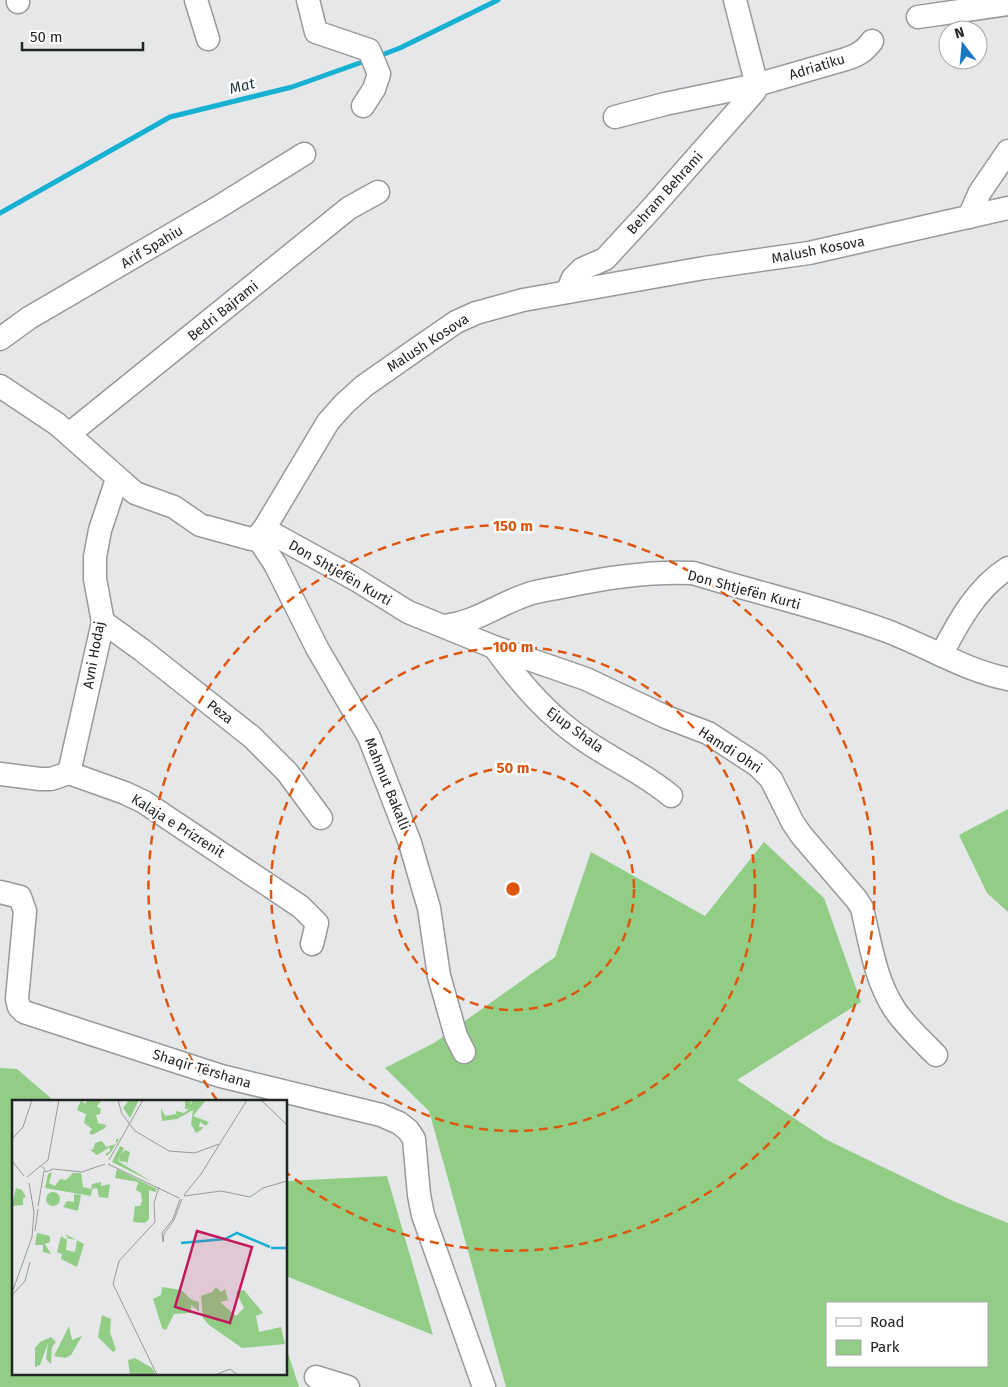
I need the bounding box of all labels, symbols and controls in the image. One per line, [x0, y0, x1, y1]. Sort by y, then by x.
scale bar [22, 20, 144, 52]
north arrow [938, 20, 988, 70]
text: N [953, 24, 966, 42]
text: 50 m [30, 28, 63, 46]
street label: Adriatiku [787, 50, 847, 84]
water label: Mat [227, 74, 257, 98]
street label: Behram Behrami [623, 148, 707, 238]
street label: Arif Spahiu [118, 222, 186, 272]
street label: Malush Kosova [770, 233, 866, 267]
street label: Bedri Bajrami [184, 277, 262, 345]
street label: Malush Kosova [384, 310, 472, 376]
text: 150 m [493, 517, 533, 535]
street label: Don Shtjefën Kurti [285, 537, 395, 609]
street label: Don Shtjefën Kurti [686, 567, 802, 613]
street label: Avni Hodaj [80, 620, 108, 690]
text: 100 m [493, 638, 533, 656]
street label: Peza [203, 696, 237, 728]
street label: Ejup Shala [543, 704, 607, 756]
street label: Hamdi Ohri [695, 723, 765, 777]
street label: Mahmut Bakalli [361, 735, 413, 833]
text: 50 m [496, 759, 530, 777]
street label: Kalaja e Prizrenit [128, 790, 229, 862]
centre of rings [504, 880, 522, 898]
street label: Shaqir Tërshana [151, 1046, 253, 1092]
inset map [12, 1100, 288, 1374]
legend [826, 1302, 988, 1367]
text: Road [870, 1313, 905, 1331]
text: Park [870, 1338, 900, 1356]

